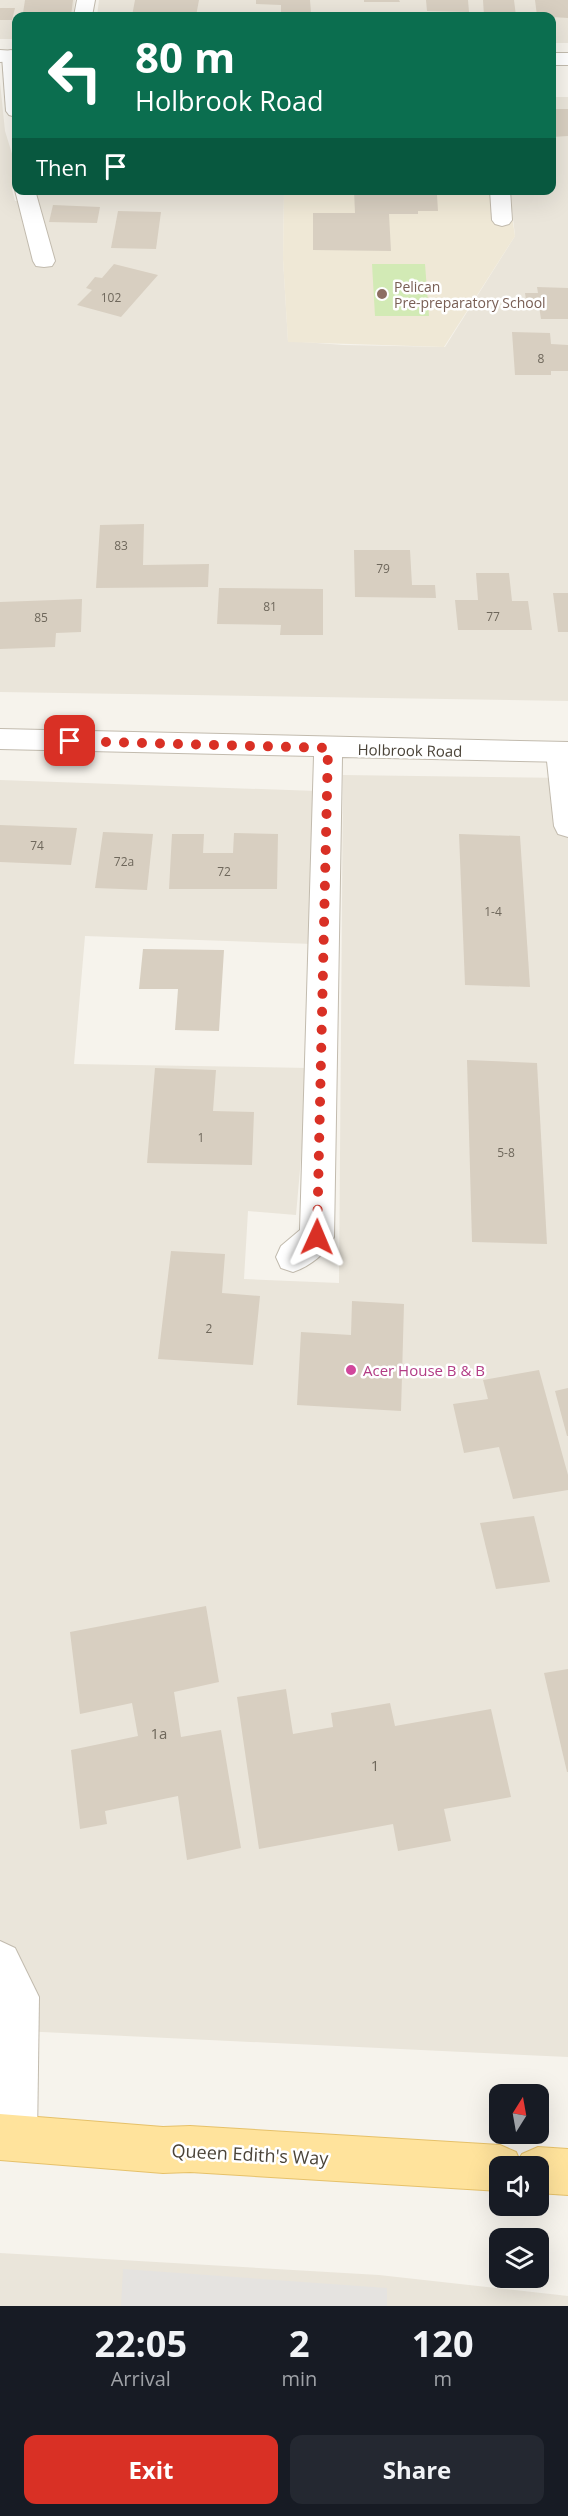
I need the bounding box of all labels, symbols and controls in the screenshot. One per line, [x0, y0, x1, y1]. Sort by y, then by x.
text: 80 m [135, 28, 235, 85]
icon: left [36, 36, 114, 114]
text: Holbrook Road [135, 82, 324, 119]
icon: arrive [99, 150, 132, 183]
text: Then [36, 152, 87, 182]
place label: Pelican Pre-preparatory School [394, 277, 546, 312]
marker: Pelican Pre-preparatory School [375, 287, 389, 301]
house number: 102 [101, 289, 121, 306]
house number: 8 [538, 350, 545, 367]
house number: 83 [114, 537, 128, 554]
house number: 79 [376, 560, 390, 577]
house number: 81 [263, 598, 277, 615]
house number: 77 [486, 608, 500, 625]
house number: 85 [34, 609, 48, 626]
pin [44, 715, 95, 766]
icon: arrive [53, 724, 86, 757]
street label: Holbrook Road [357, 739, 463, 761]
house number: 74 [30, 837, 44, 854]
house number: 72a [114, 853, 134, 870]
house number: 72 [217, 863, 231, 880]
house number: 1-4 [484, 903, 502, 920]
house number: 1 [198, 1129, 204, 1146]
house number: 5-8 [497, 1144, 515, 1161]
position arrow [285, 1205, 349, 1269]
house number: 2 [206, 1320, 213, 1337]
place label: Acer House B & B [363, 1360, 485, 1380]
marker: Acer House B & B [344, 1363, 358, 1377]
house number: 1a [151, 1723, 167, 1743]
house number: 1 [371, 1755, 379, 1775]
north arrow [489, 2084, 549, 2144]
map controls [489, 2084, 549, 2288]
street label: Queen Edith's Way [171, 2138, 330, 2170]
button: sound [489, 2156, 549, 2216]
button: layers [489, 2228, 549, 2288]
text: 22:05 [94, 2319, 187, 2368]
text: 2 [289, 2319, 310, 2368]
text: 120 [412, 2319, 474, 2368]
text: Arrival [111, 2365, 171, 2392]
text: min [281, 2365, 317, 2392]
text: m [433, 2365, 452, 2392]
button: Exit [24, 2435, 278, 2504]
button: Share [290, 2435, 544, 2504]

